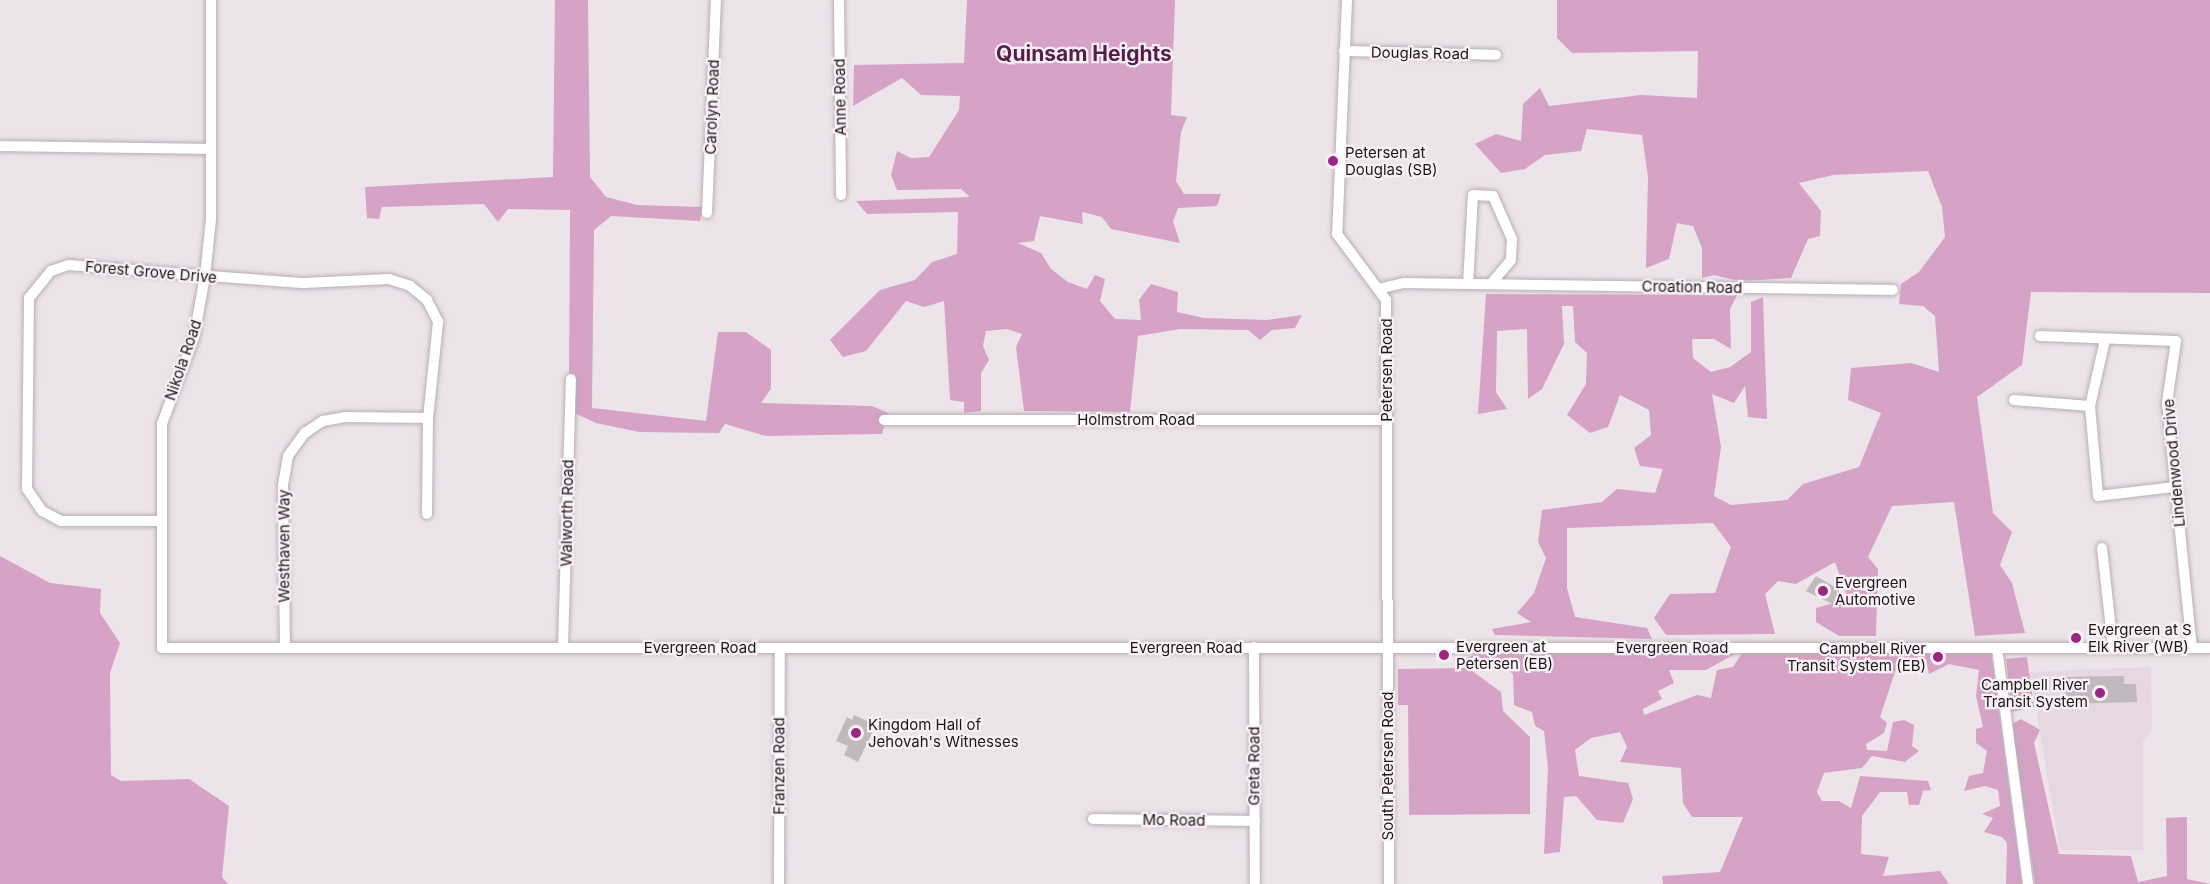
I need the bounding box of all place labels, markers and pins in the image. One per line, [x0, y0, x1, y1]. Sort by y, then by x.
place label: Petersen at Douglas (SB) [1345, 143, 1437, 178]
marker: Petersen at Douglas (SB) [1326, 154, 1340, 168]
place label: Evergreen Automotive [1835, 573, 1916, 608]
marker: Evergreen Automotive [1816, 584, 1830, 598]
place label: Evergreen at S Elk River (WB) [2088, 620, 2192, 655]
marker: Evergreen at S Elk River (WB) [2069, 631, 2083, 645]
place label: Evergreen at Petersen (EB) [1456, 637, 1553, 672]
place label: Campbell River Transit System (EB) [1787, 639, 1926, 674]
marker: Evergreen at Petersen (EB) [1437, 648, 1451, 662]
marker: Campbell River Transit System (EB) [1931, 650, 1945, 664]
place label: Campbell River Transit System [1981, 675, 2088, 710]
marker: Campbell River Transit System [2093, 686, 2107, 700]
place label: Kingdom Hall of Jehovah's Witnesses [868, 715, 1019, 750]
marker: Kingdom Hall of Jehovah's Witnesses [849, 726, 863, 740]

